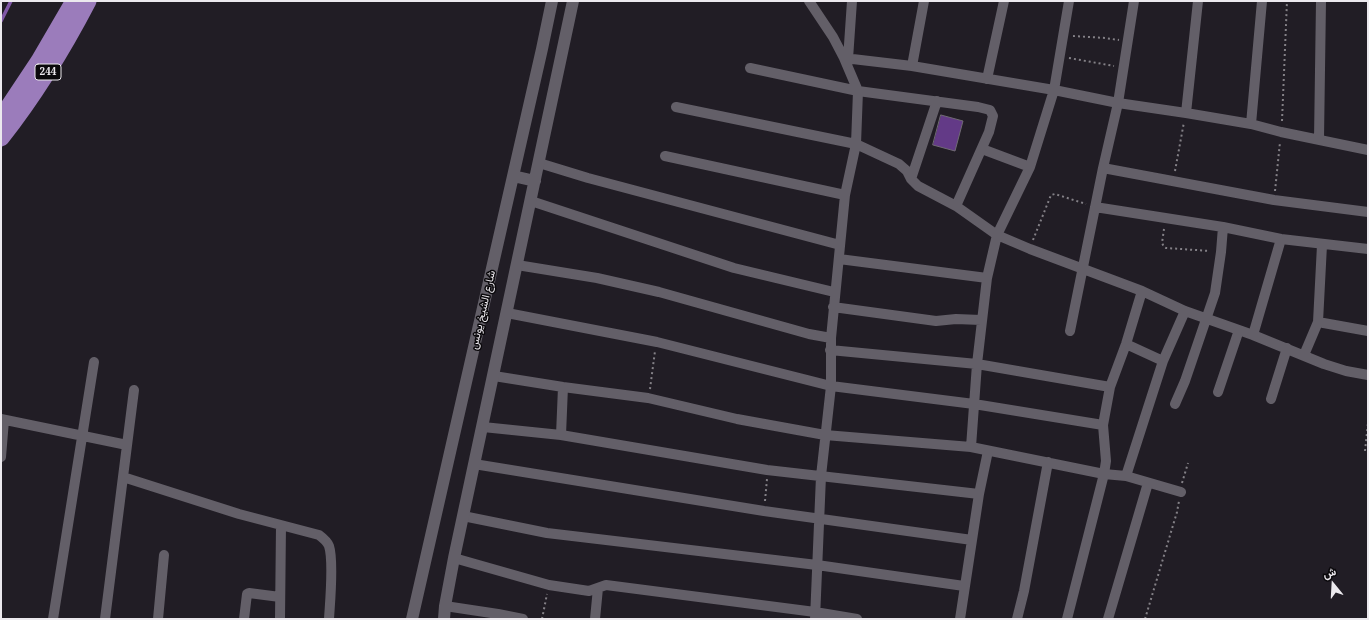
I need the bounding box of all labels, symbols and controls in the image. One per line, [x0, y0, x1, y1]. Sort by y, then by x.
road number: 244 [35, 64, 61, 80]
street label: شارع الشيخ يونس [467, 269, 499, 351]
text: ش [1321, 563, 1338, 581]
north arrow [1313, 564, 1353, 604]

